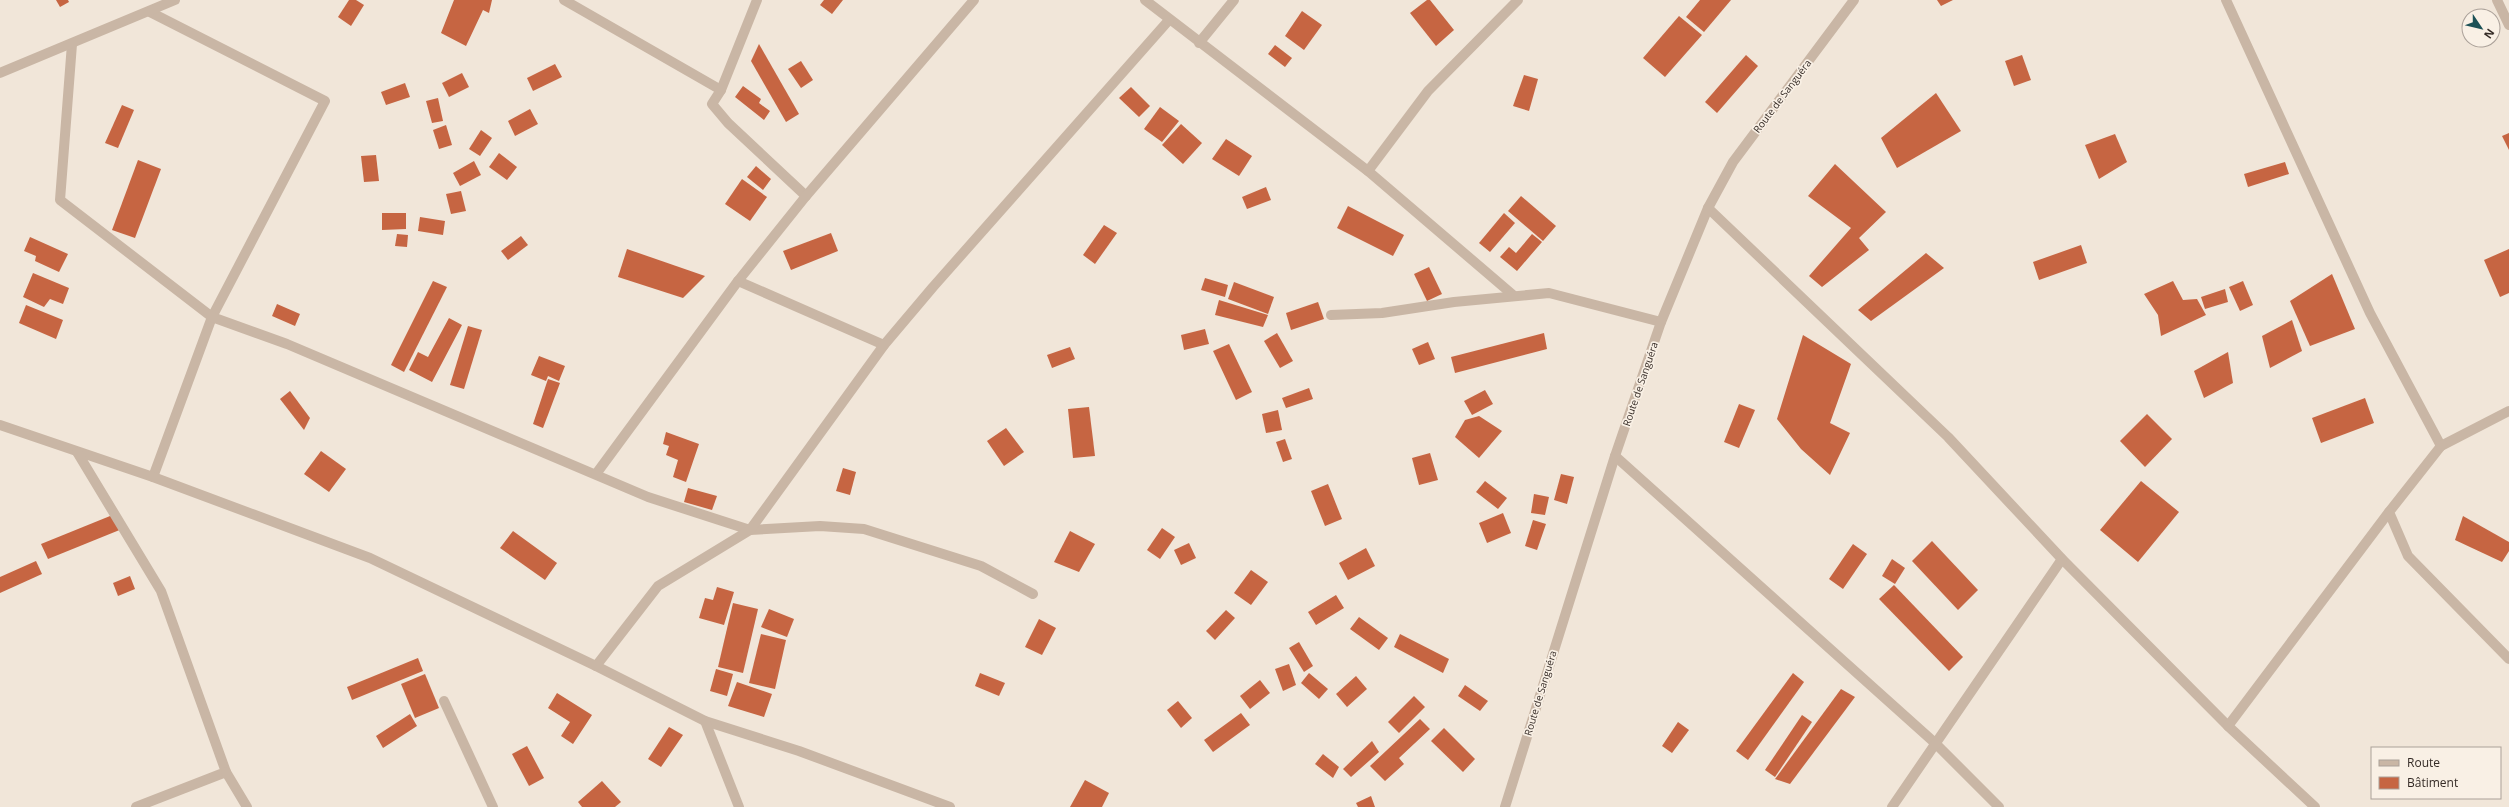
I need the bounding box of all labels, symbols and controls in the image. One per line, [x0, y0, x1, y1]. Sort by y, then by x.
north arrow [2461, 8, 2501, 48]
text: N [2481, 26, 2498, 42]
street label: Route de Sanguéra [1750, 56, 1814, 136]
street label: Route de Sanguéra [1619, 340, 1661, 428]
street label: Route de Sanguéra [1520, 649, 1560, 737]
legend [2371, 747, 2501, 799]
text: Route [2407, 754, 2440, 771]
text: Bâtiment [2407, 774, 2458, 791]

